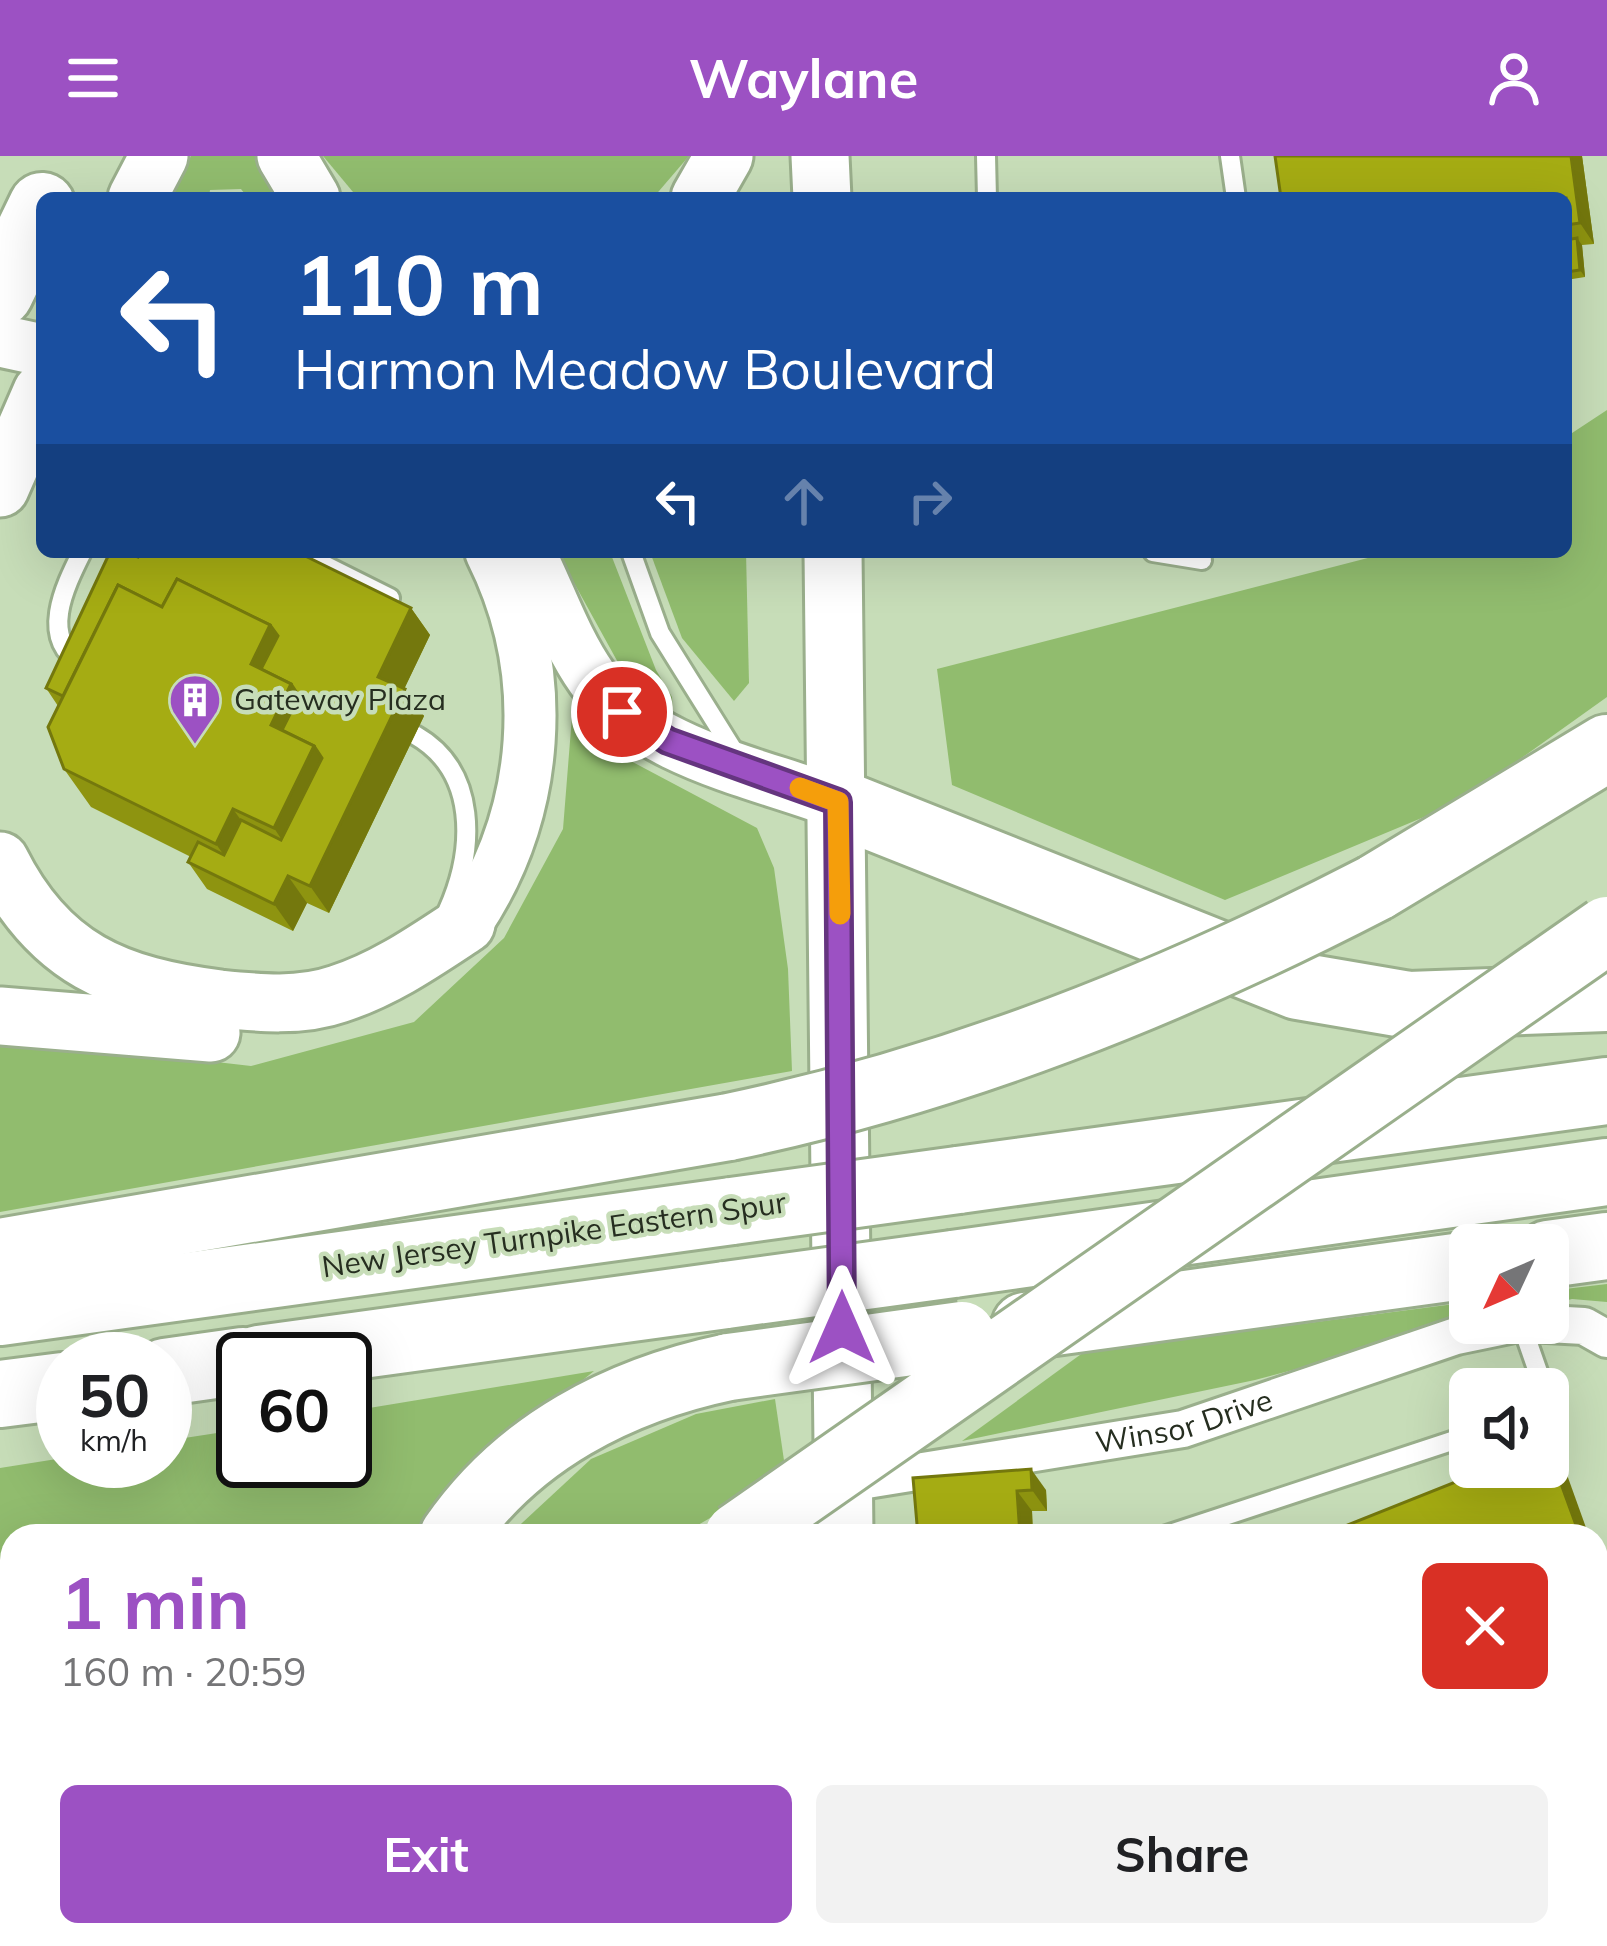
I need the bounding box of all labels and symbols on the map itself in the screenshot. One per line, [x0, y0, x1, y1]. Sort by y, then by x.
pin [571, 661, 673, 763]
building icon: Gateway Plaza [167, 672, 223, 746]
place label: Gateway Plaza [234, 680, 446, 718]
street label: New Jersey Turnpike Eastern Spur [319, 1183, 788, 1285]
north arrow [1449, 1224, 1569, 1344]
position arrow [779, 1265, 905, 1391]
speed limit sign: 60 [216, 1332, 372, 1488]
street label: Winsor Drive [1093, 1380, 1277, 1461]

